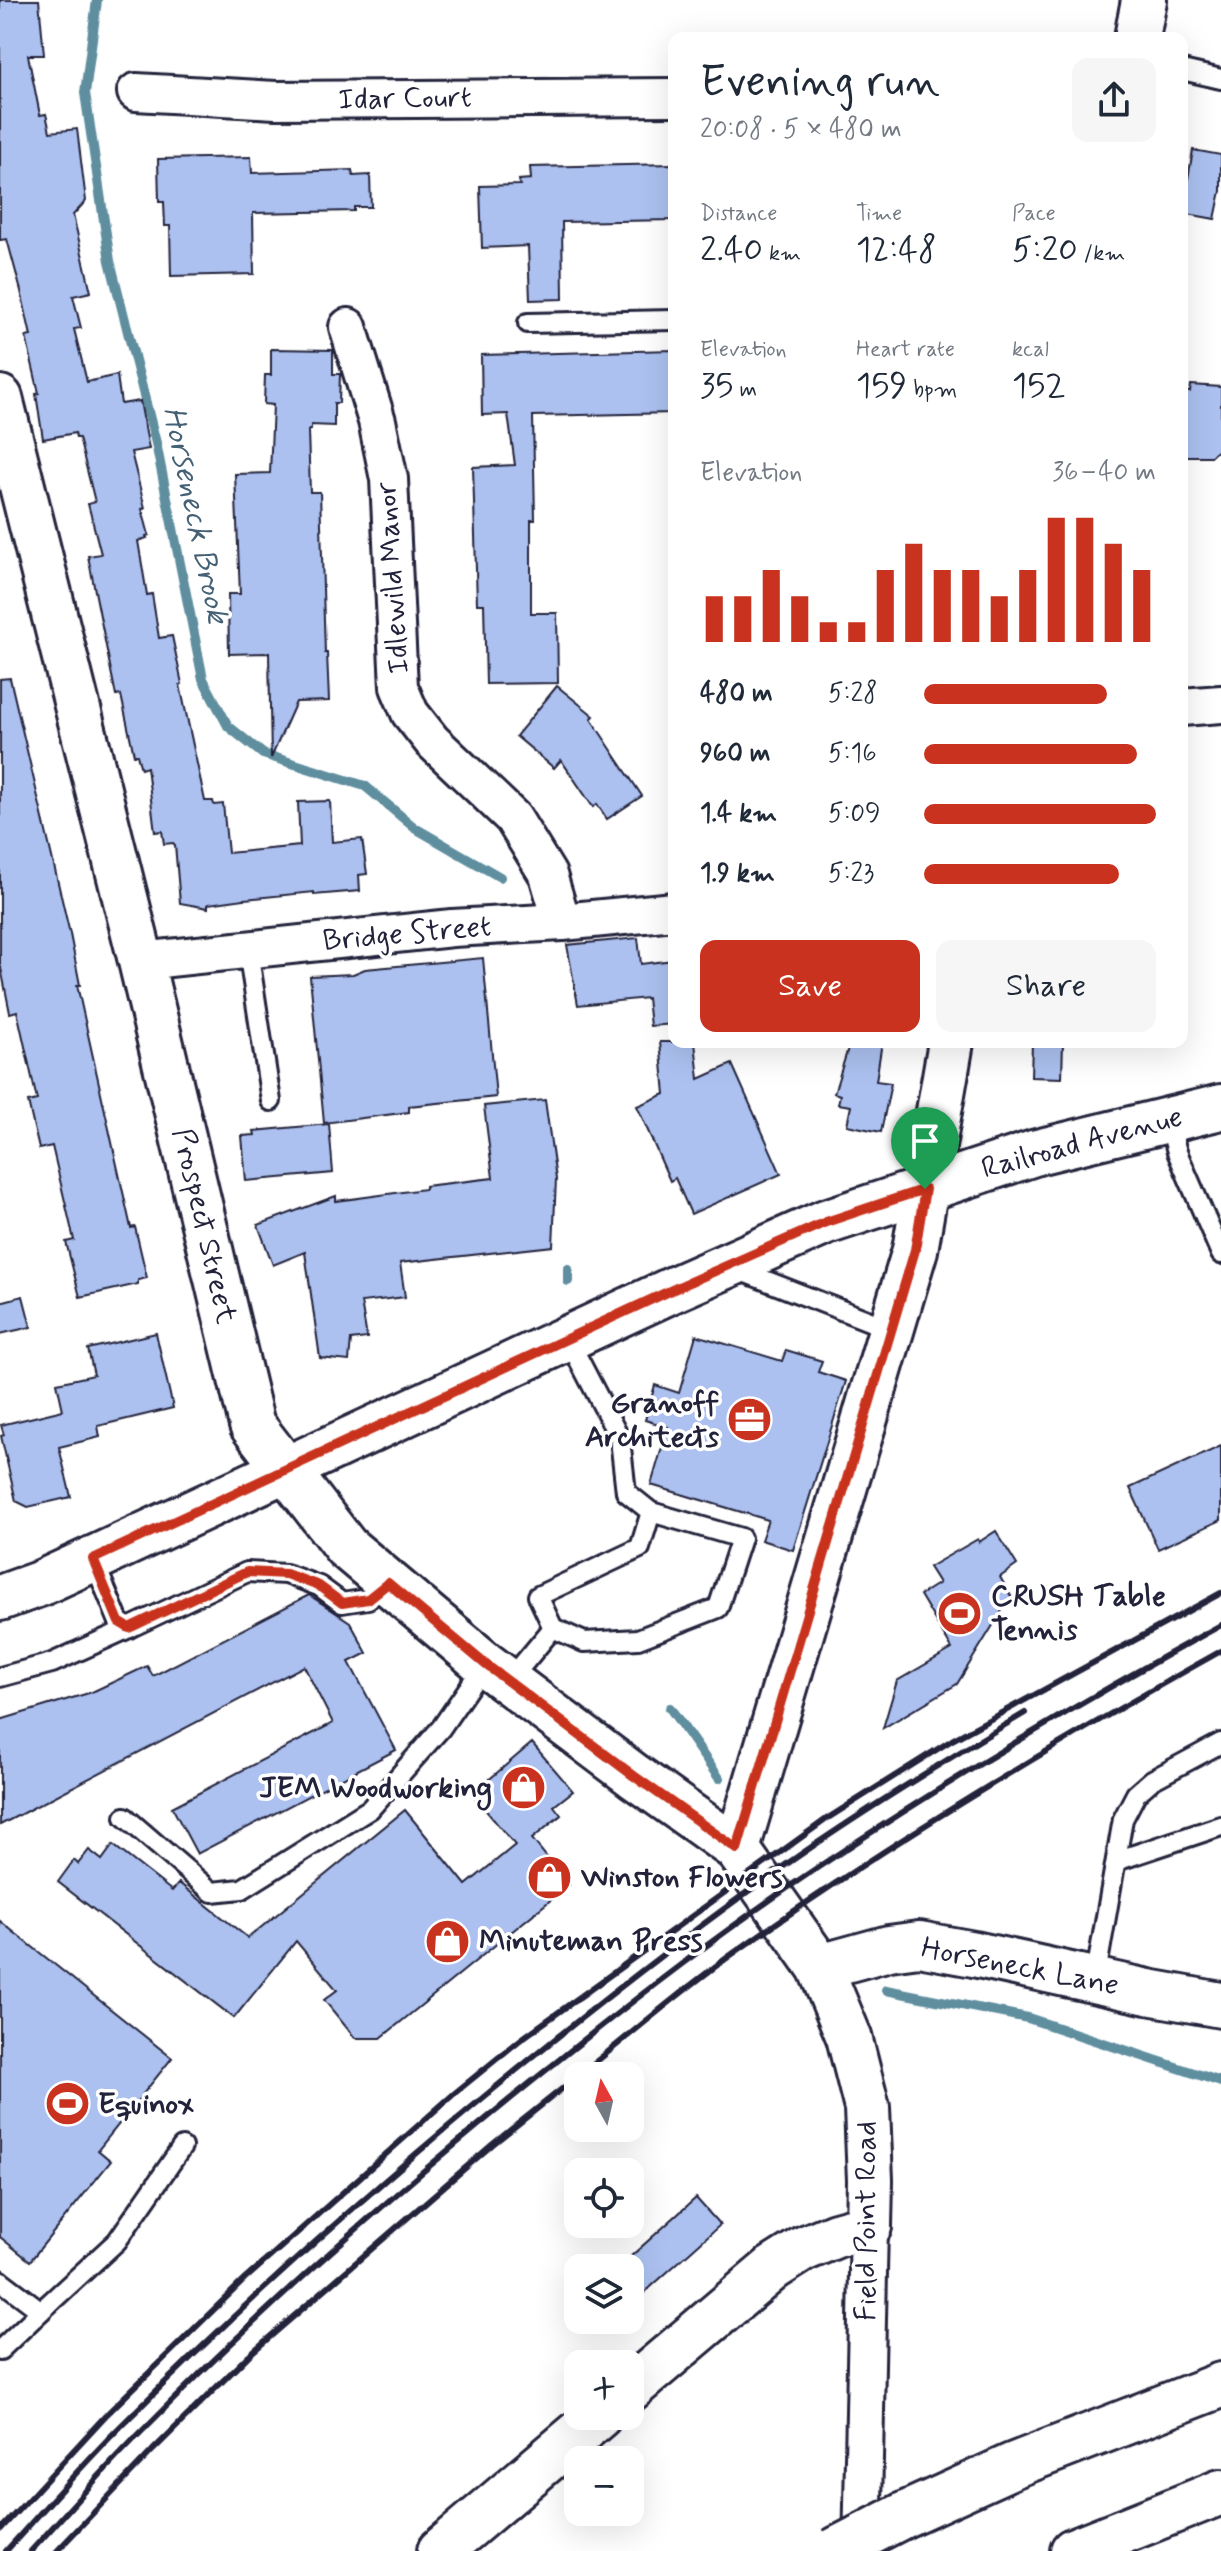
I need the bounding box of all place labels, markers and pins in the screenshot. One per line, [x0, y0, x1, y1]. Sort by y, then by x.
pin [891, 1107, 959, 1189]
place label: Granoff Architects [585, 1384, 720, 1457]
office icon: Granoff Architects [726, 1396, 774, 1444]
place label: CRUSH Table Tennis [991, 1577, 1166, 1650]
sports icon: CRUSH Table Tennis [936, 1589, 984, 1637]
shop icon: JEM Woodworking [499, 1764, 547, 1812]
place label: JEM Woodworking [259, 1769, 492, 1811]
shop icon: Winston Flowers [526, 1853, 574, 1901]
place label: Winston Flowers [580, 1858, 783, 1897]
shop icon: Minuteman Press [424, 1917, 472, 1965]
place label: Minuteman Press [479, 1922, 703, 1961]
sports icon: Equinox [43, 2080, 91, 2128]
place label: Equinox [98, 2085, 194, 2124]

